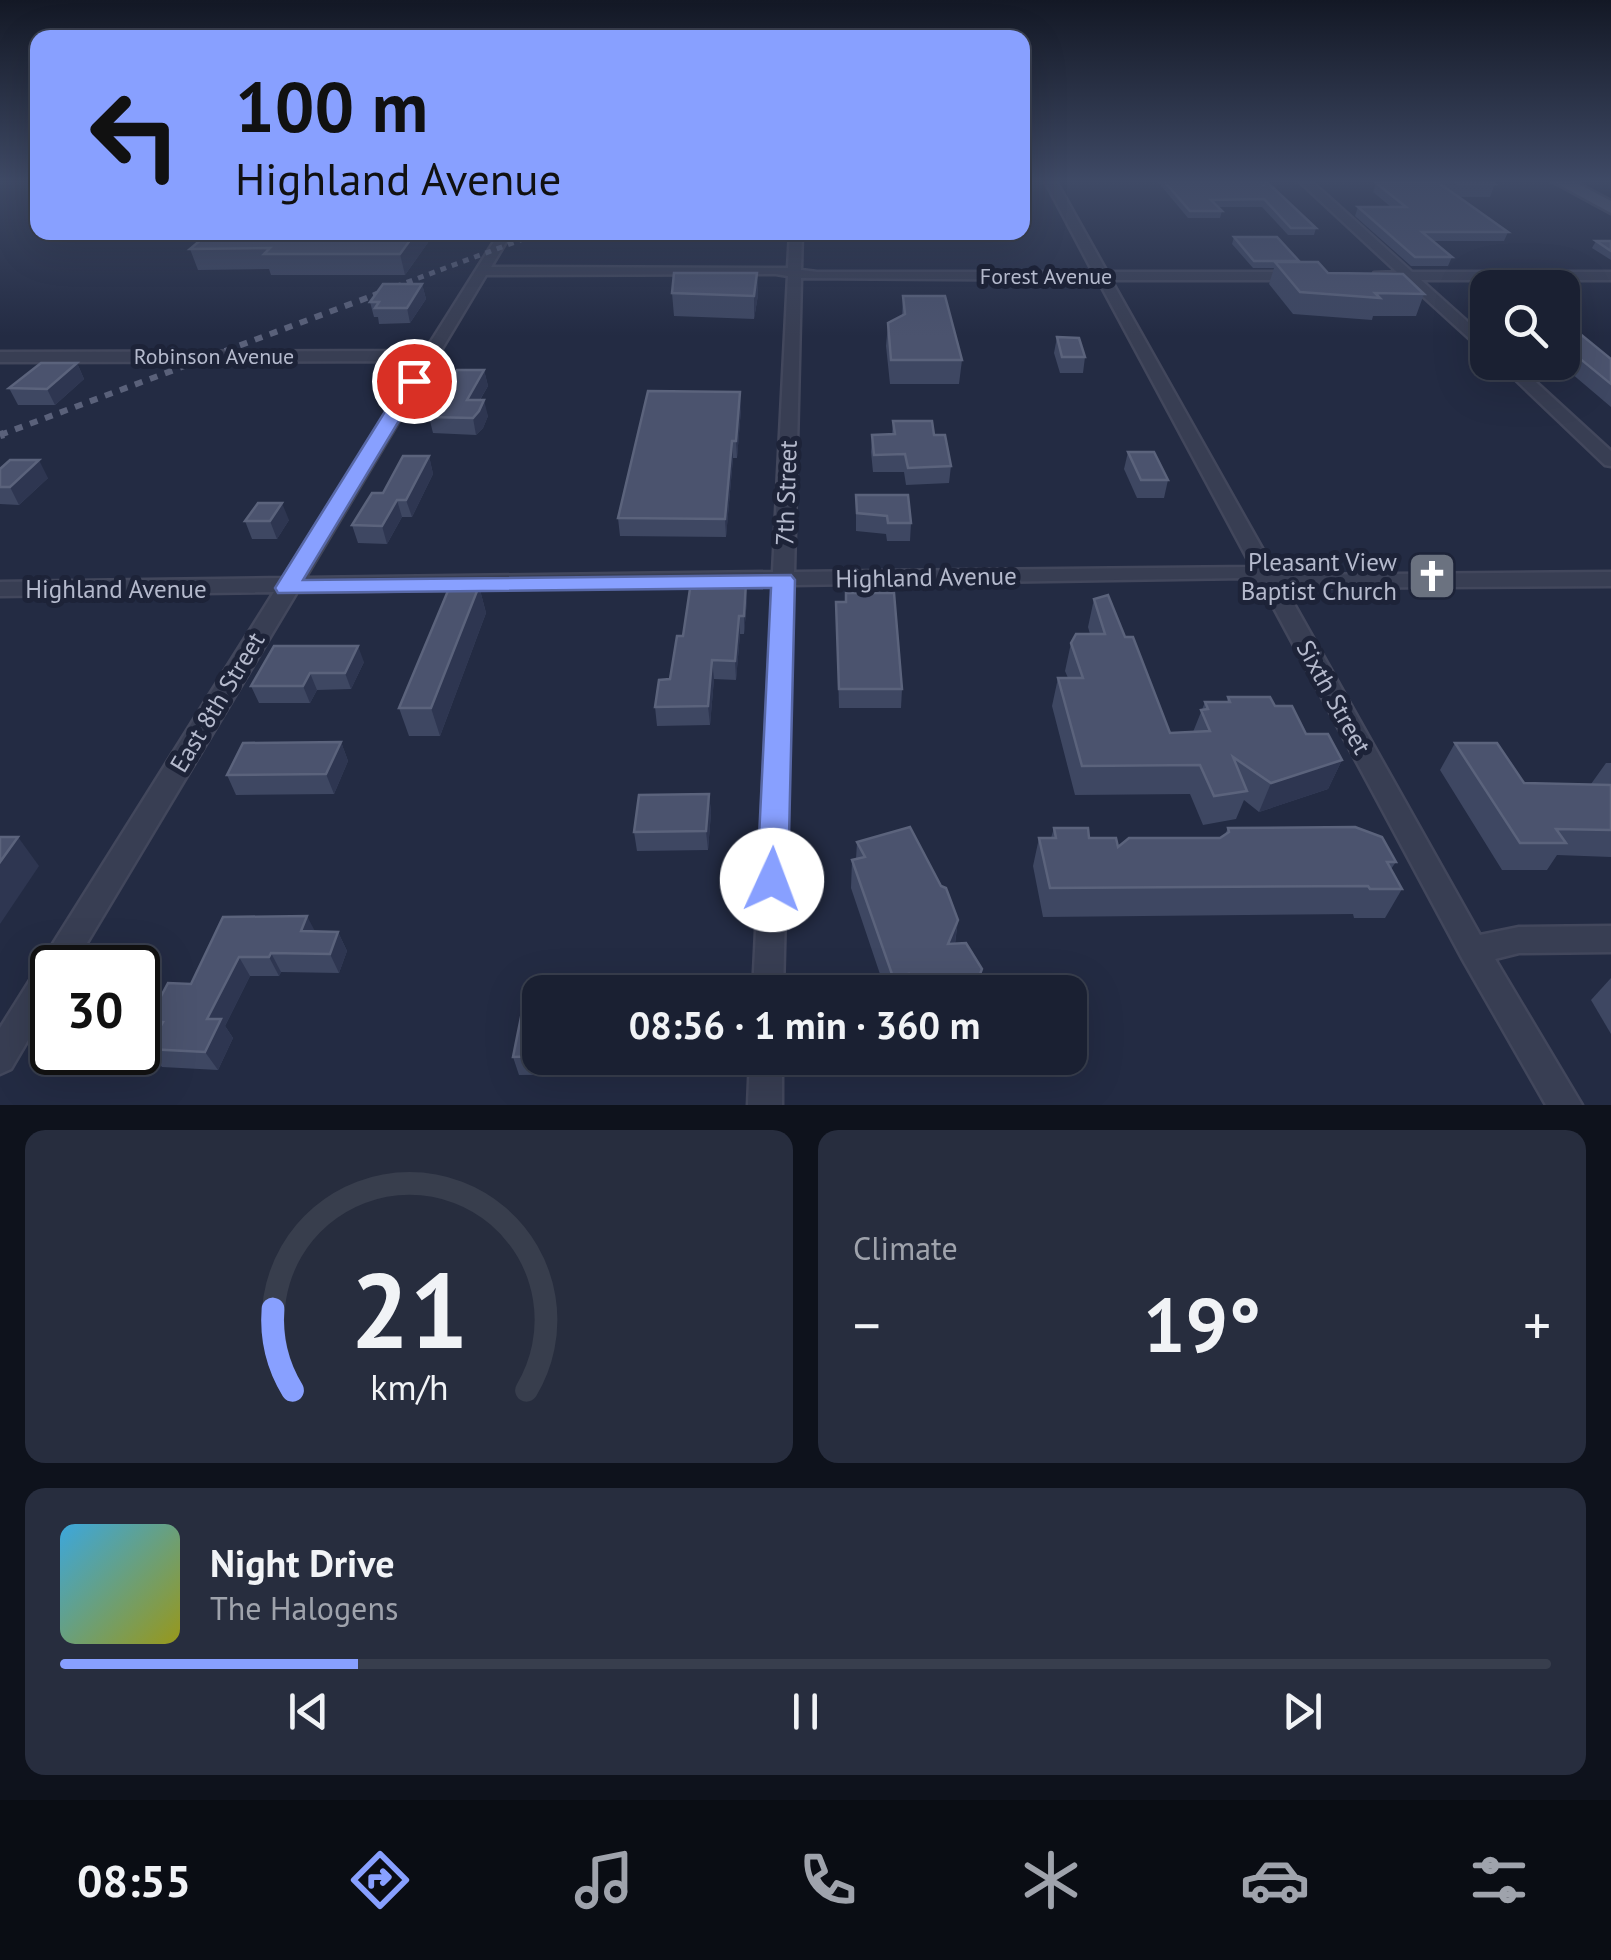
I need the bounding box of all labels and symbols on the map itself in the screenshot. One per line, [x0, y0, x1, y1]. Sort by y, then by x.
street label: Forest Avenue [980, 262, 1112, 290]
pin [372, 339, 457, 424]
street label: Robinson Avenue [134, 342, 294, 370]
street label: 7th Street [768, 439, 804, 546]
place label: Pleasant View Baptist Church [1241, 546, 1398, 607]
church icon: Pleasant View Baptist Church [1406, 550, 1458, 602]
street label: Highland Avenue [835, 559, 1017, 595]
street label: Highland Avenue [25, 573, 207, 605]
street label: East 8th Street [163, 626, 272, 778]
street label: Sixth Street [1290, 634, 1379, 760]
position arrow [720, 828, 824, 932]
speed limit sign: 30 [30, 945, 160, 1075]

